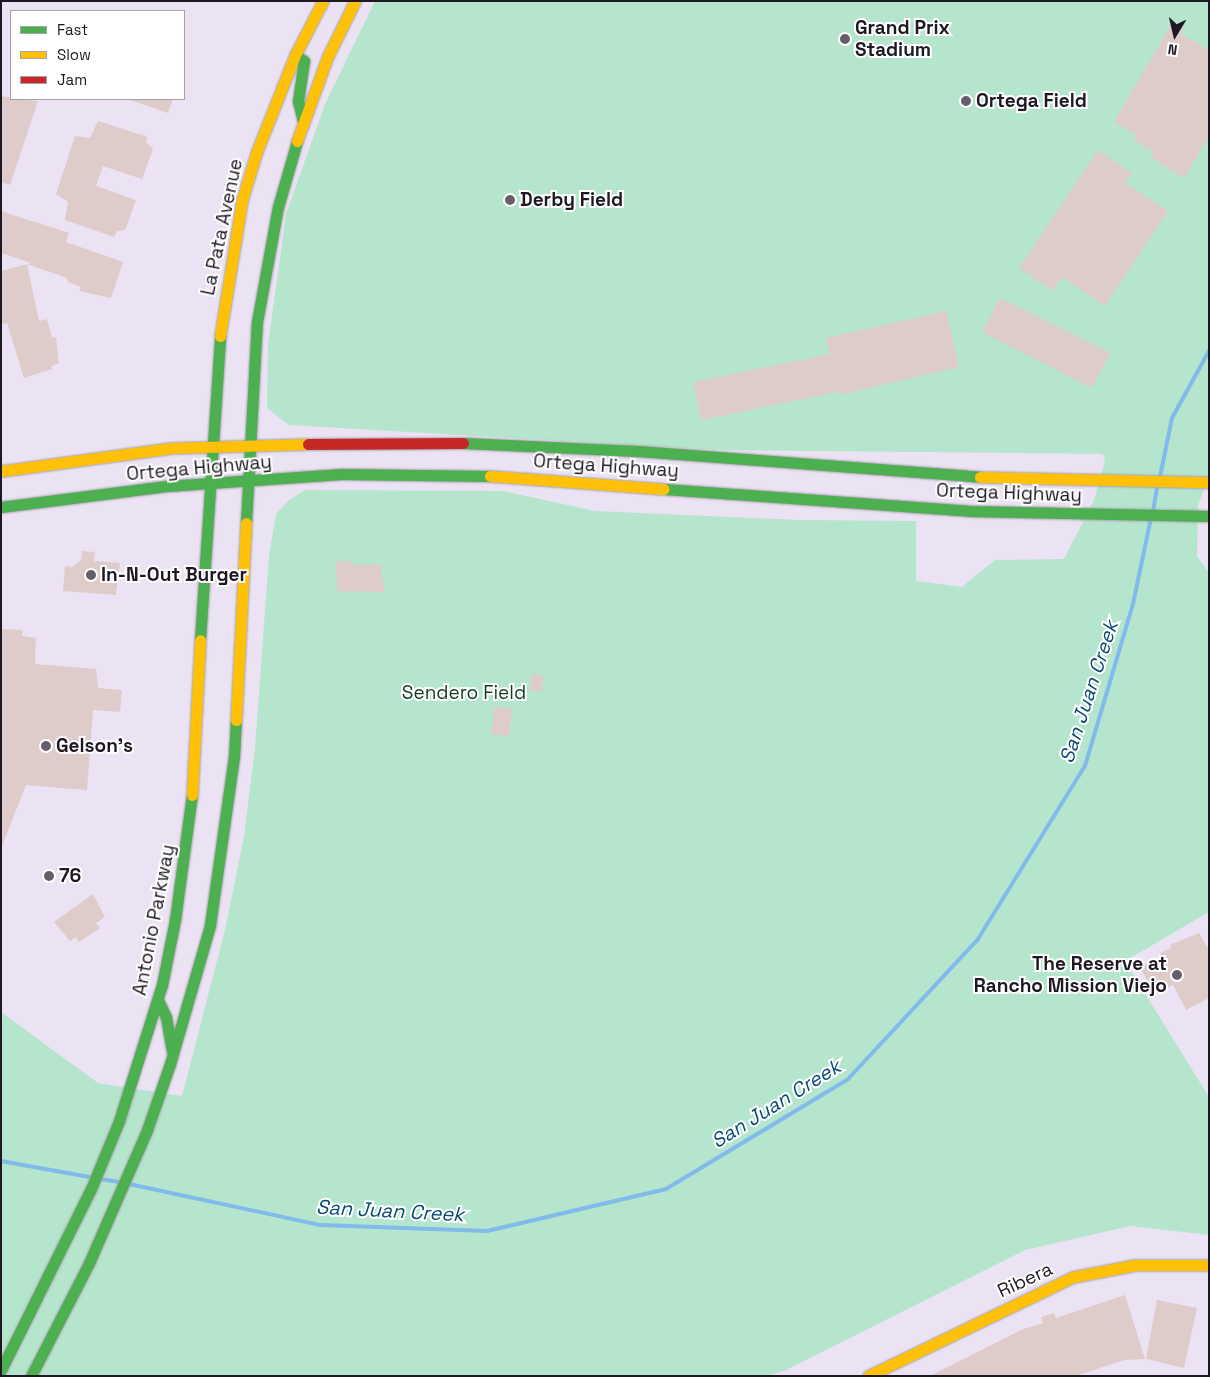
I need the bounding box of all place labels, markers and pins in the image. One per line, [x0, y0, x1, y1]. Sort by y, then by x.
place label: Grand Prix Stadium [855, 17, 950, 61]
marker: Grand Prix Stadium [839, 33, 851, 45]
place label: Ortega Field [976, 90, 1087, 112]
marker: Ortega Field [960, 95, 972, 107]
place label: Derby Field [520, 189, 623, 211]
marker: Derby Field [504, 194, 516, 206]
place label: In-N-Out Burger [101, 564, 247, 586]
marker: In-N-Out Burger [85, 569, 97, 581]
place label: Gelson's [56, 735, 133, 757]
marker: Gelson's [40, 740, 52, 752]
place label: 76 [59, 865, 81, 887]
marker: 76 [43, 870, 55, 882]
place label: The Reserve at Rancho Mission Viejo [974, 953, 1167, 997]
marker: The Reserve at Rancho Mission Viejo [1171, 969, 1183, 981]

